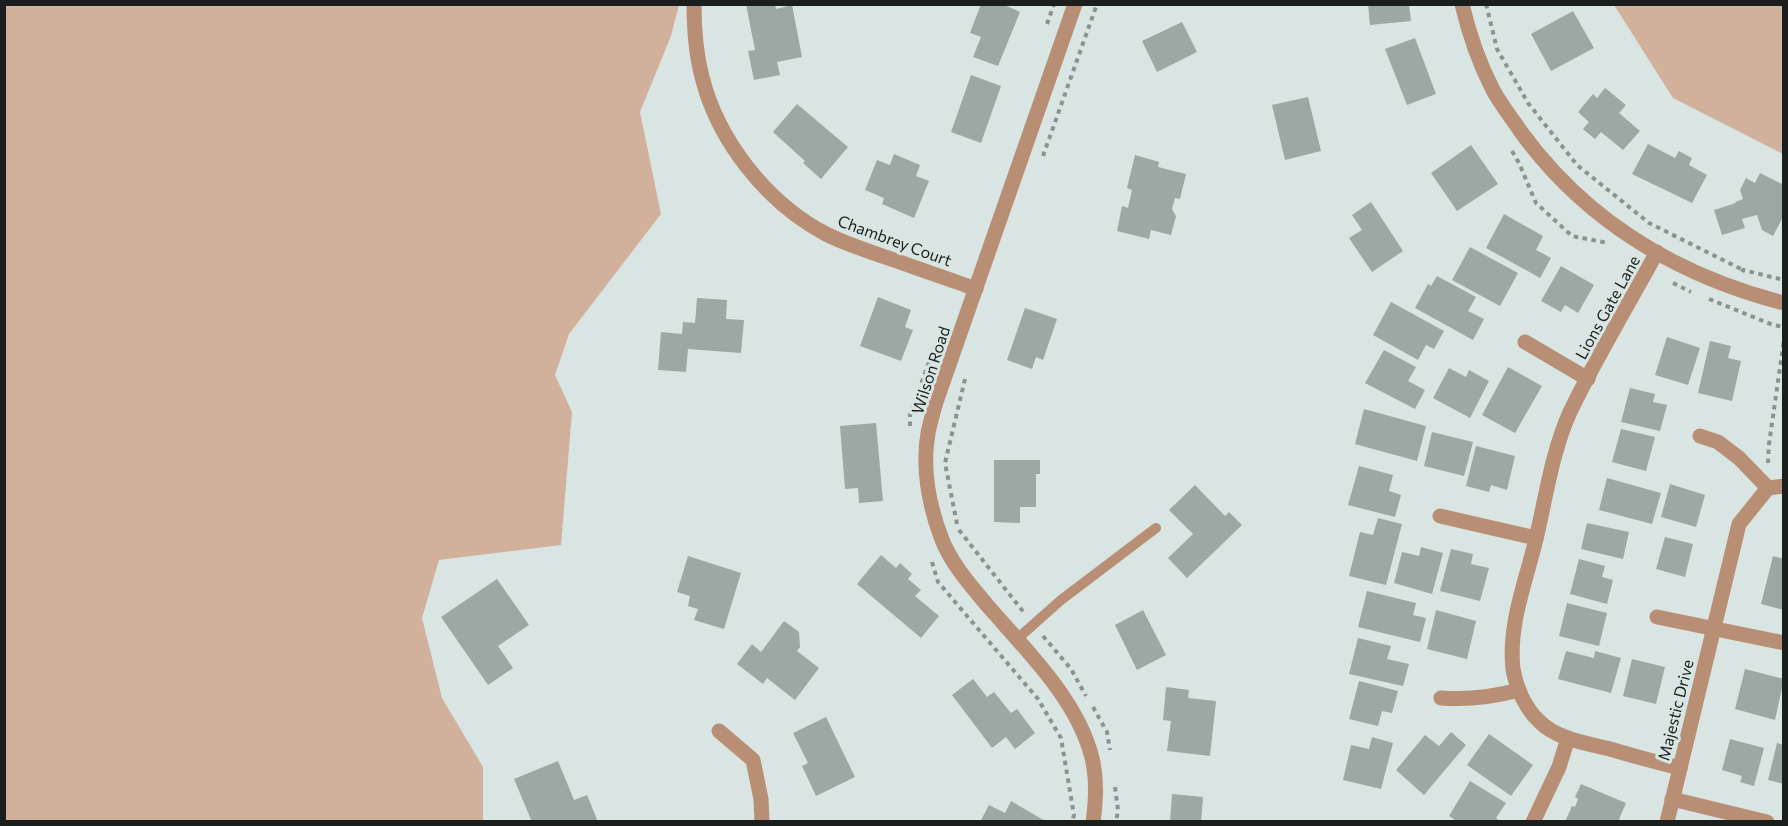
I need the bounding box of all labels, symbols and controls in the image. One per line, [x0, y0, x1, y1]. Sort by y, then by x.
street label: Chambrey Court [835, 211, 955, 270]
street label: Lions Gate Lane [1571, 252, 1643, 362]
street label: Wilson Road [907, 324, 953, 416]
street label: Majestic Drive [1653, 657, 1697, 763]

